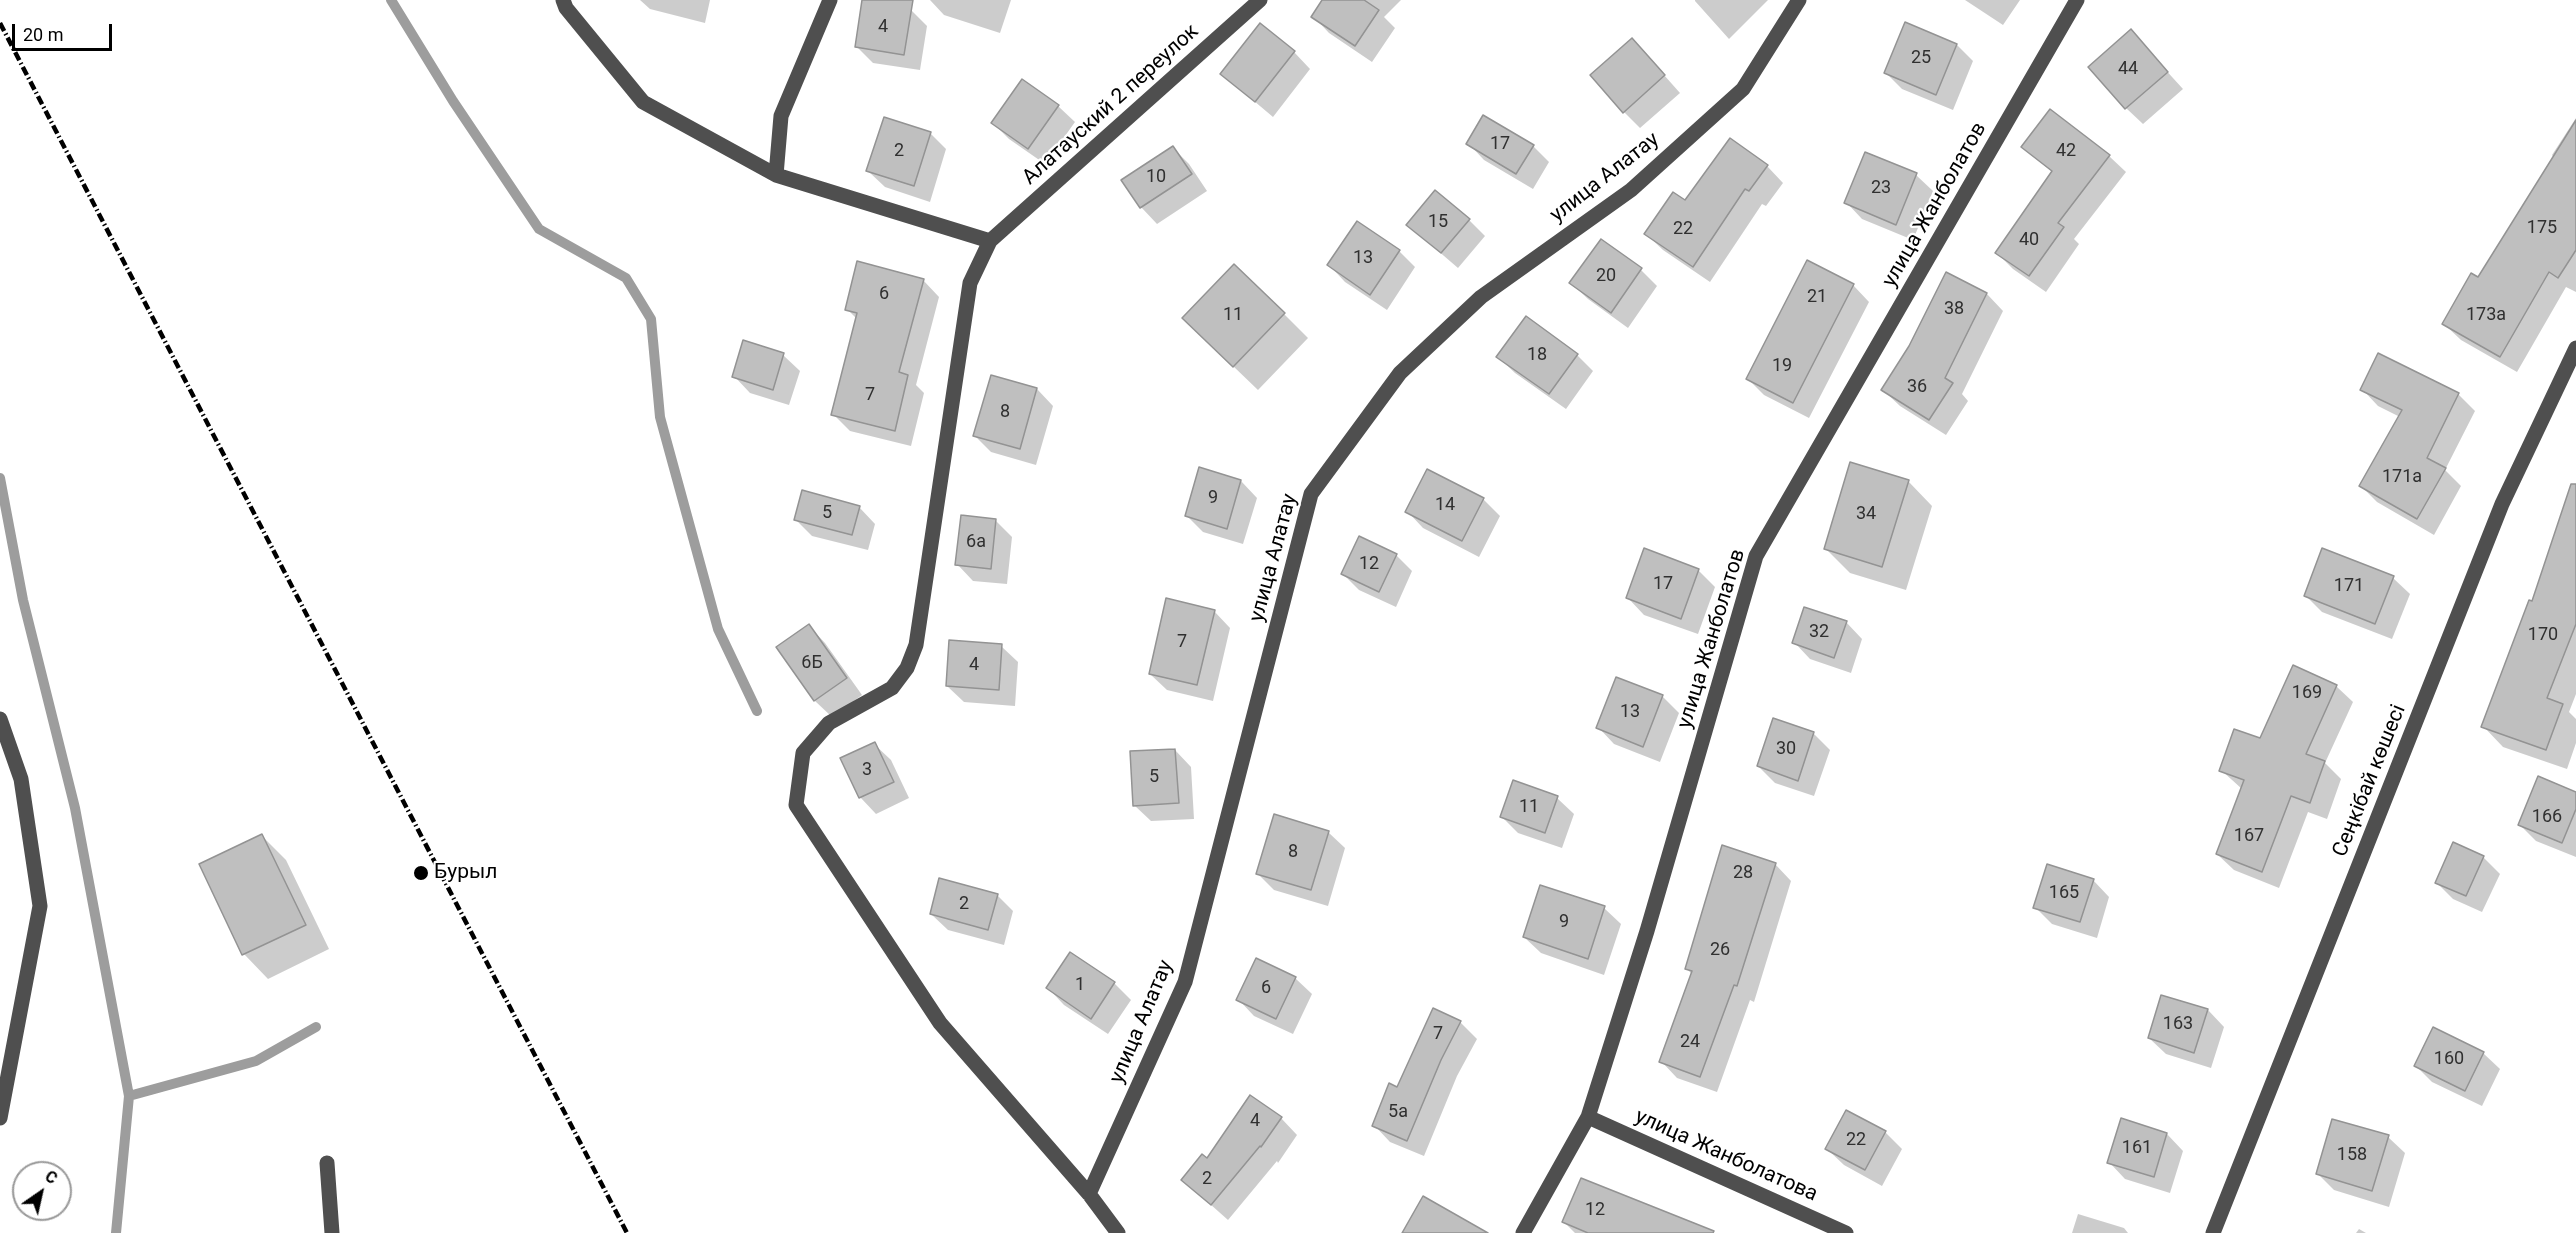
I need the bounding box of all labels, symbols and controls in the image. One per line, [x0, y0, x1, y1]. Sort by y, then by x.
scale bar [15, 12, 116, 50]
house number: 4 [878, 16, 888, 38]
street label: Алатауский 2 переулок [1018, 19, 1204, 191]
text: 20 m [23, 24, 63, 45]
house number: 25 [1911, 47, 1931, 69]
house number: 44 [2118, 58, 2138, 80]
street label: улица Жанболатов [1878, 118, 1992, 292]
street label: улица Алатау [1546, 128, 1664, 228]
house number: 17 [1490, 133, 1510, 155]
house number: 2 [894, 140, 904, 162]
house number: 42 [2056, 140, 2076, 162]
house number: 10 [1146, 166, 1166, 188]
house number: 23 [1871, 177, 1891, 199]
house number: 15 [1428, 211, 1448, 233]
house number: 175 [2527, 217, 2557, 239]
house number: 22 [1673, 218, 1693, 240]
house number: 40 [2019, 229, 2039, 251]
house number: 13 [1353, 247, 1373, 269]
house number: 20 [1596, 265, 1616, 287]
house number: 6 [879, 283, 889, 305]
house number: 21 [1807, 286, 1827, 308]
house number: 38 [1944, 298, 1964, 320]
house number: 11 [1223, 304, 1243, 326]
house number: 173а [2466, 304, 2506, 326]
house number: 18 [1527, 344, 1547, 366]
house number: 19 [1772, 355, 1792, 377]
house number: 36 [1907, 376, 1927, 398]
house number: 7 [865, 384, 875, 406]
house number: 8 [1000, 401, 1010, 423]
house number: 171а [2382, 466, 2422, 488]
house number: 9 [1208, 487, 1218, 509]
street label: улица Алатау [1245, 491, 1303, 625]
house number: 14 [1435, 494, 1455, 516]
house number: 5 [822, 502, 832, 524]
house number: 34 [1856, 503, 1876, 525]
house number: 6а [966, 531, 986, 553]
street label: улица Жанболатов [1673, 546, 1751, 732]
house number: 12 [1359, 553, 1379, 575]
house number: 17 [1653, 573, 1673, 595]
house number: 171 [2334, 575, 2364, 597]
house number: 32 [1809, 621, 1829, 643]
house number: 170 [2528, 624, 2558, 646]
house number: 7 [1177, 631, 1187, 653]
house number: 6Б [801, 652, 823, 674]
house number: 4 [969, 654, 979, 676]
house number: 169 [2292, 682, 2322, 704]
house number: 13 [1620, 701, 1640, 723]
street label: Сеңкібай көшесі [2328, 701, 2412, 861]
house number: 30 [1776, 738, 1796, 760]
house number: 3 [862, 759, 872, 781]
house number: 5 [1149, 766, 1159, 788]
house number: 11 [1519, 796, 1539, 818]
house number: 166 [2532, 806, 2562, 828]
house number: 167 [2234, 825, 2264, 847]
house number: 8 [1288, 841, 1298, 863]
place label: Бурыл [434, 860, 497, 886]
house number: 28 [1733, 862, 1753, 884]
marker: Бурыл [412, 864, 430, 882]
house number: 165 [2049, 882, 2079, 904]
house number: 2 [959, 893, 969, 915]
house number: 9 [1559, 911, 1569, 933]
house number: 26 [1710, 939, 1730, 961]
street label: улица Алатау [1105, 957, 1179, 1087]
house number: 1 [1075, 974, 1085, 996]
house number: 6 [1261, 977, 1271, 999]
house number: 163 [2163, 1013, 2193, 1035]
house number: 7 [1433, 1023, 1443, 1045]
house number: 24 [1680, 1031, 1700, 1053]
house number: 160 [2434, 1048, 2464, 1070]
house number: 5а [1388, 1101, 1408, 1123]
street label: улица Жанболатова [1631, 1104, 1821, 1208]
house number: 4 [1250, 1110, 1260, 1132]
house number: 22 [1846, 1129, 1866, 1151]
house number: 161 [2122, 1137, 2152, 1159]
house number: 158 [2337, 1144, 2367, 1166]
north arrow [12, 1161, 72, 1221]
text: С [42, 1167, 61, 1188]
house number: 2 [1202, 1168, 1212, 1190]
house number: 12 [1585, 1199, 1605, 1221]

